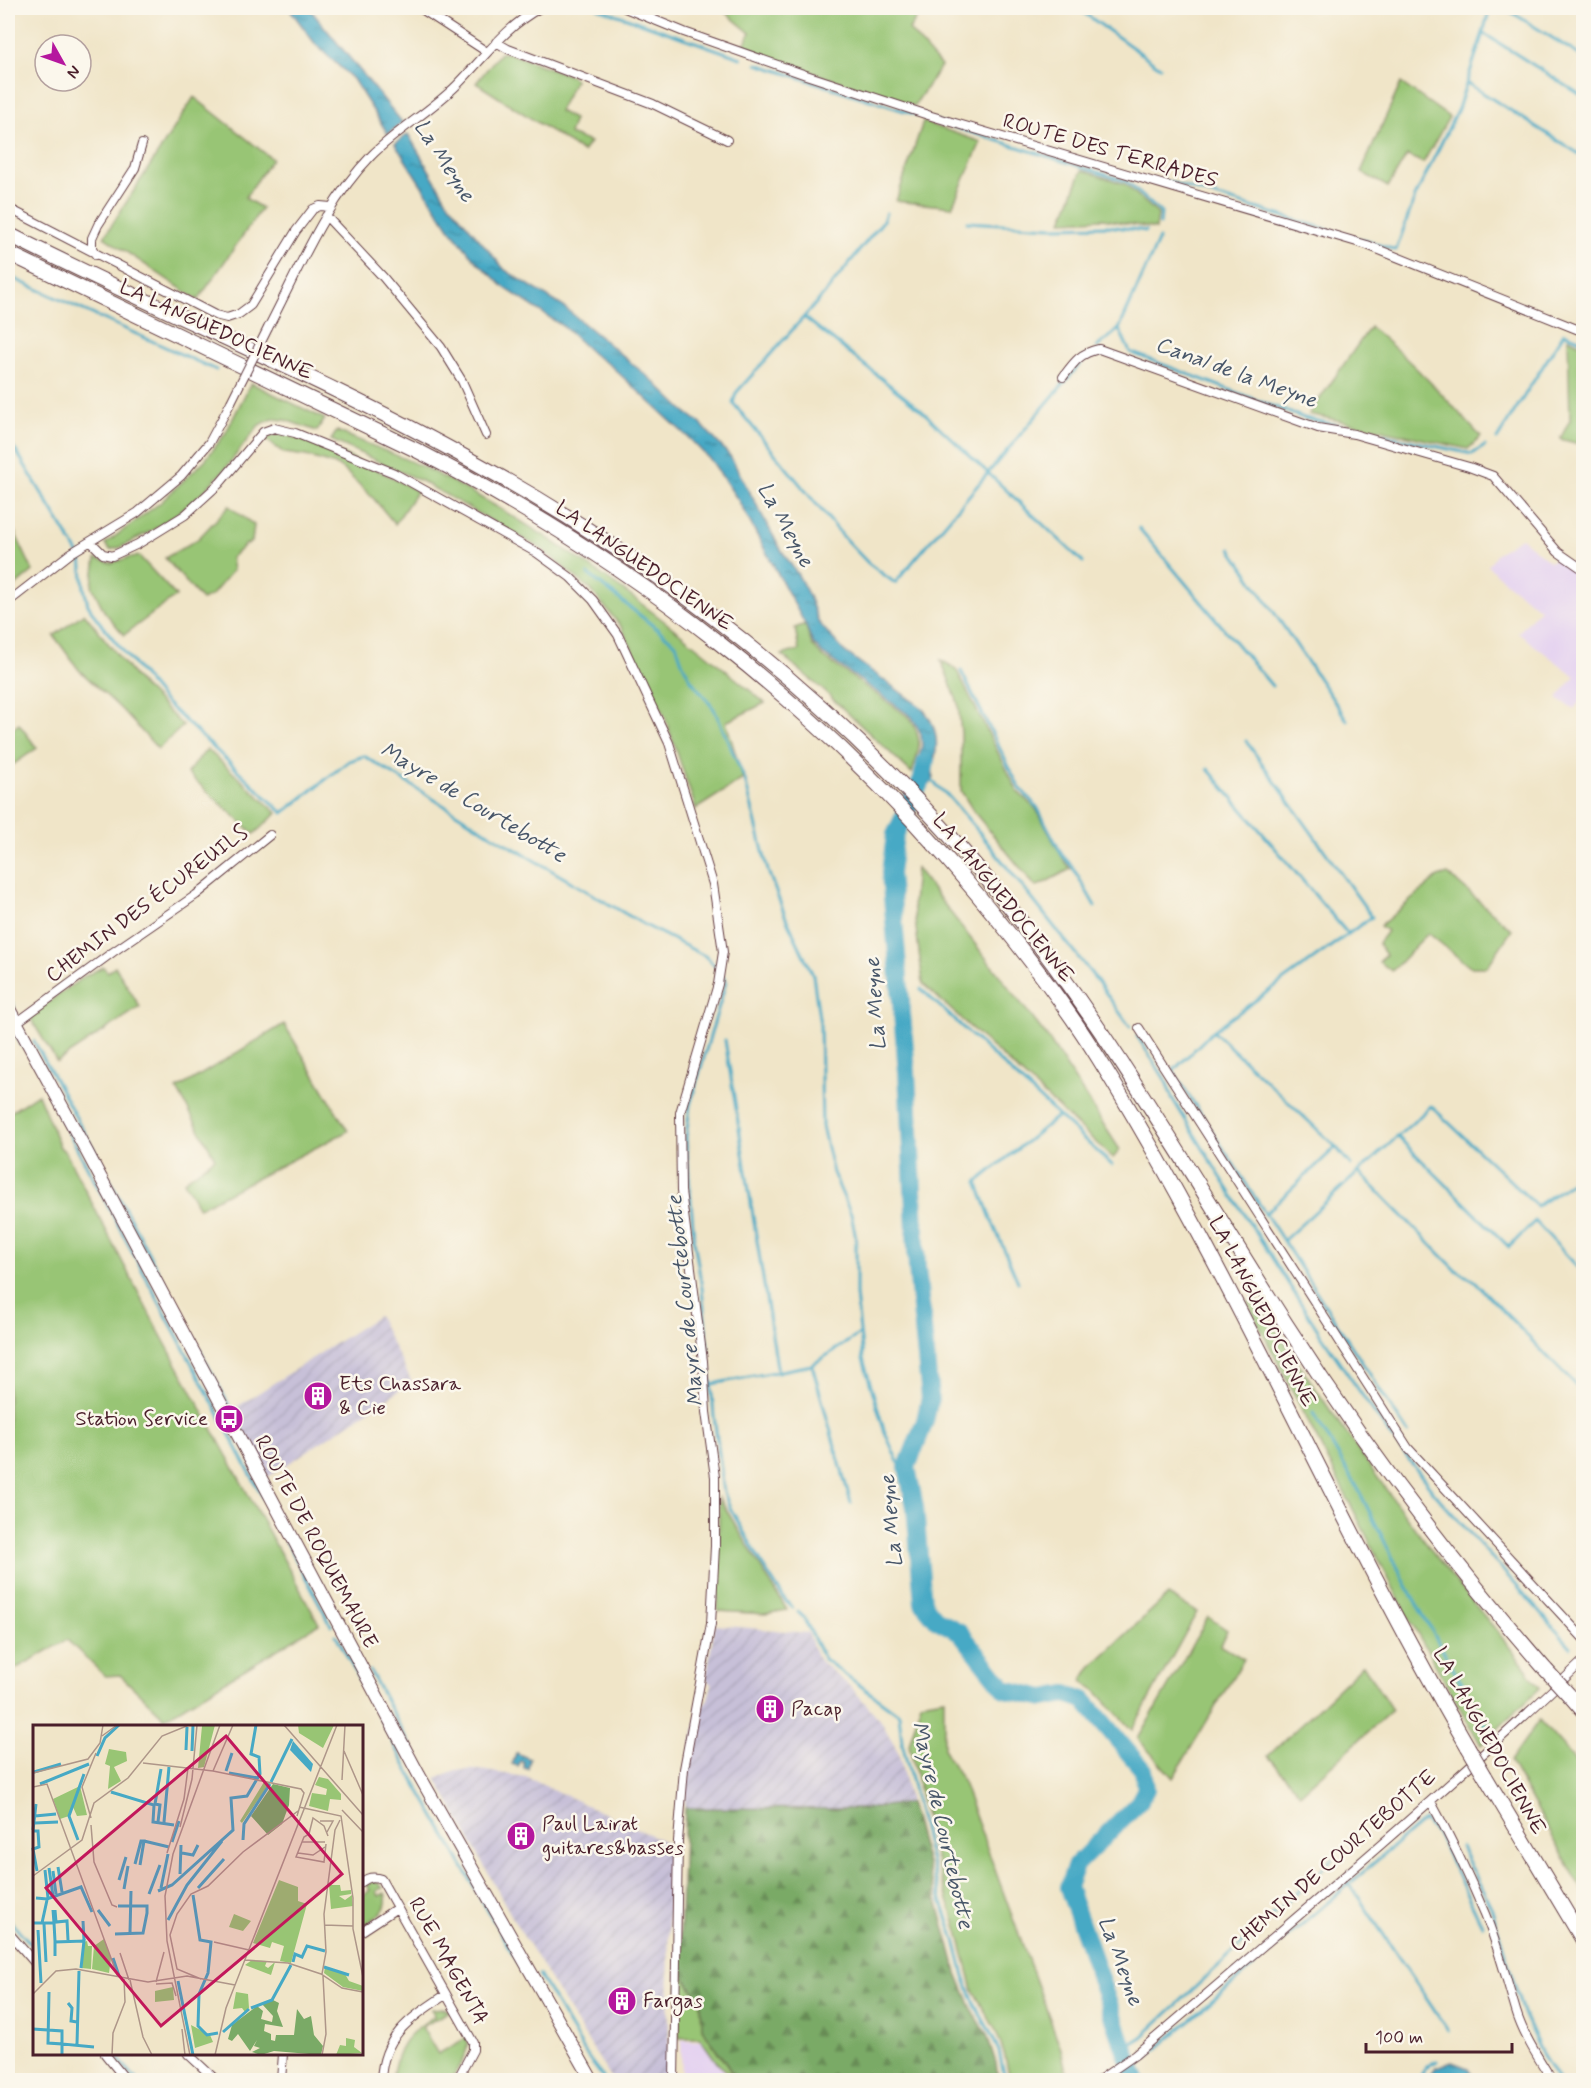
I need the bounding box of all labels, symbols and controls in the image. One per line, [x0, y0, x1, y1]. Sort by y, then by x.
north arrow [33, 33, 93, 93]
text: N [62, 61, 85, 83]
street label: ROUTE DES TERRADES [1000, 107, 1221, 195]
water label: La Meyne [407, 114, 481, 208]
street label: LA LANGUEDOCIENNE [115, 273, 318, 387]
water label: Canal de la Meyne [1151, 331, 1321, 415]
water label: La Meyne [750, 478, 820, 573]
street label: LA LANGUEDOCIENNE [550, 494, 738, 638]
water label: Mayre de Courtebotte [375, 736, 572, 870]
street label: LA LANGUEDOCIENNE [926, 807, 1080, 989]
street label: CHEMIN DES ÉCUREUILS [40, 818, 254, 989]
water label: La Meyne [859, 956, 893, 1051]
water label: Mayre de Courtebotte [661, 1193, 711, 1408]
street label: LA LANGUEDOCIENNE [1202, 1212, 1322, 1412]
place label: Ets Chassara & Cie [339, 1370, 461, 1422]
building icon: Ets Chassara & Cie [302, 1380, 334, 1412]
bus stop icon: Station Service [213, 1403, 245, 1435]
place label: Station Service [75, 1405, 208, 1433]
street label: ROUTE DE ROQUEMAURE [248, 1430, 384, 1654]
water label: La Meyne [874, 1473, 910, 1568]
street label: LA LANGUEDOCIENNE [1426, 1642, 1552, 1840]
building icon: Pacap [754, 1693, 786, 1725]
place label: Pacap [791, 1695, 842, 1723]
water label: Mayre de Courtebotte [904, 1718, 980, 1933]
inset map [33, 1725, 363, 2055]
street label: CHEMIN DE COURTEBOTTE [1224, 1763, 1443, 1959]
place label: Paul Lairat guitares&basses [542, 1810, 684, 1862]
building icon: Paul Lairat guitares&basses [505, 1820, 537, 1852]
street label: RUE MAGENTA [401, 1892, 495, 2030]
water label: La Meyne [1091, 1913, 1149, 2010]
building icon: Fargas [606, 1985, 638, 2017]
place label: Fargas [643, 1987, 703, 2016]
scale bar [1366, 2016, 1512, 2054]
text: 100 m [1375, 2026, 1423, 2050]

